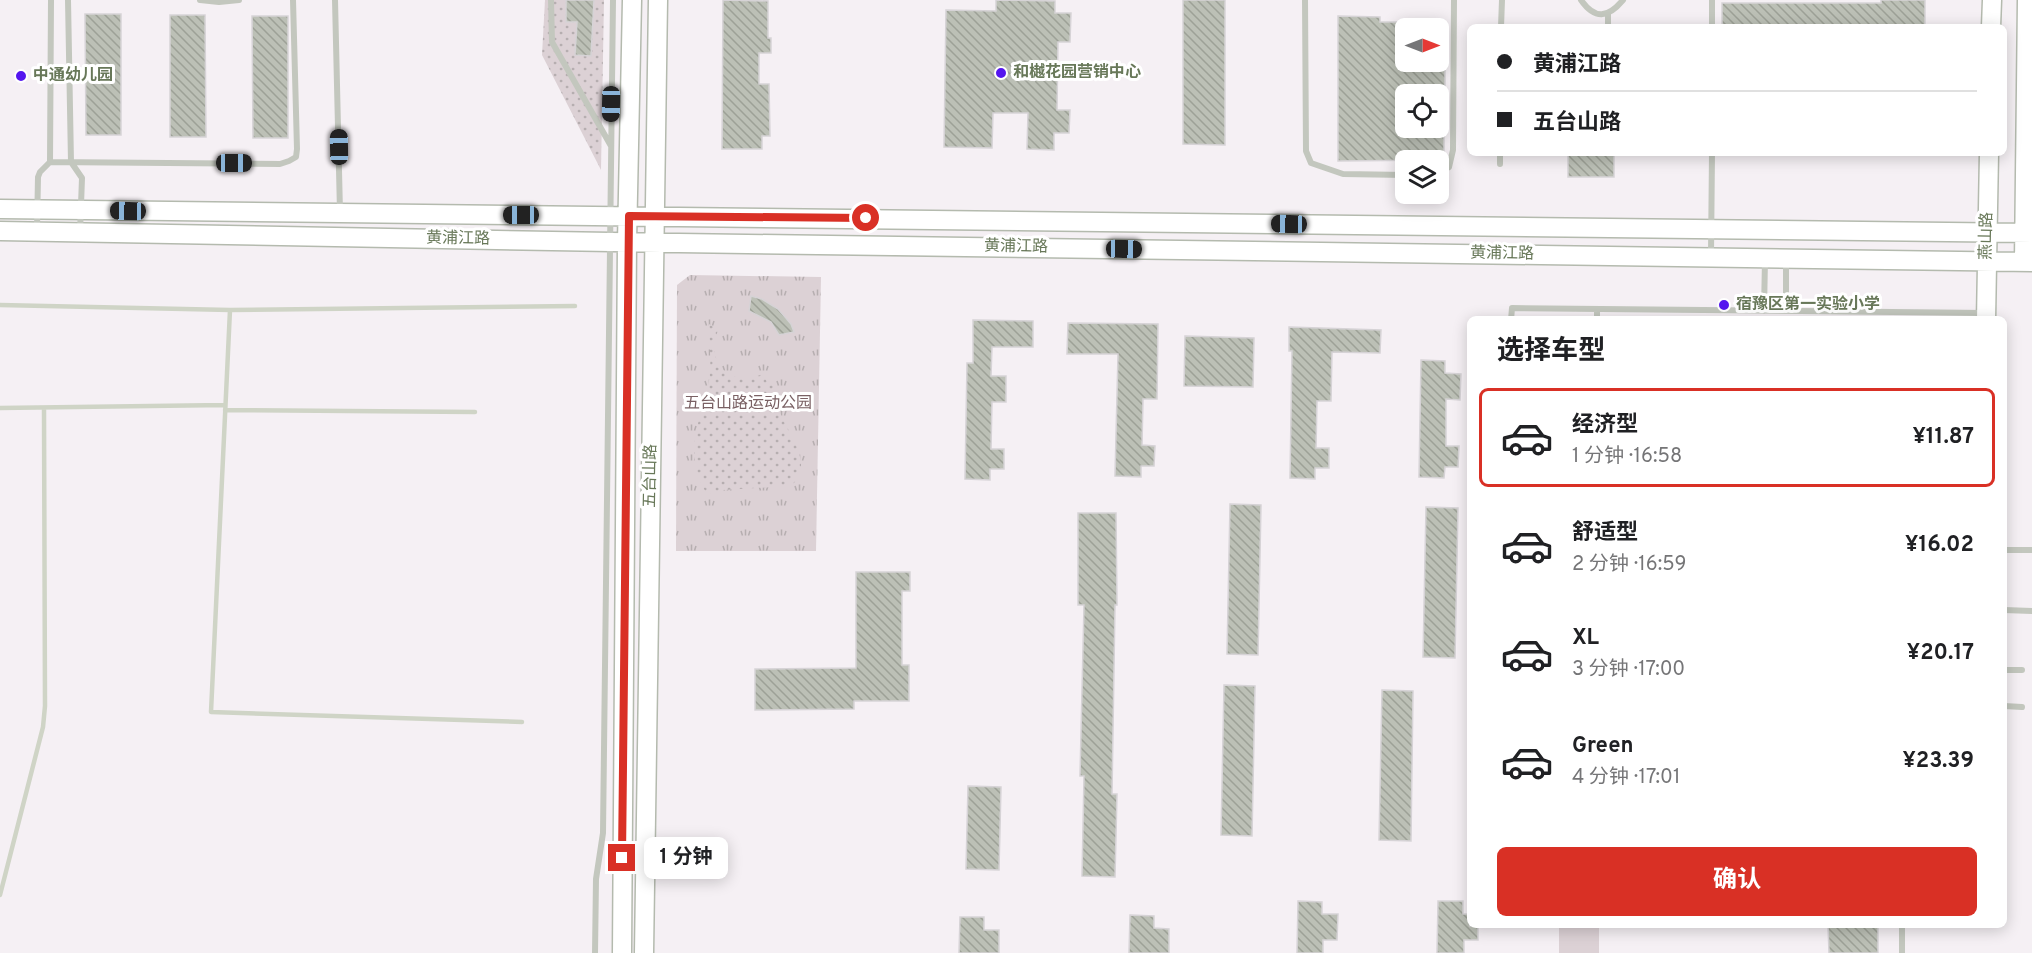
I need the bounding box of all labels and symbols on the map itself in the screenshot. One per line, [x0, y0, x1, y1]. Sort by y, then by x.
north arrow [1395, 18, 1449, 72]
place label: 和樾花园营销中心 [1013, 62, 1141, 83]
place label: 中通幼儿园 [33, 65, 113, 86]
marker: 和樾花园营销中心 [994, 66, 1008, 80]
marker: 中通幼儿园 [14, 69, 28, 83]
car [602, 86, 620, 122]
car [330, 129, 348, 165]
car [216, 154, 252, 172]
car [110, 202, 146, 220]
route start [852, 204, 879, 231]
car [503, 206, 539, 224]
street label: 燕山路 [1977, 212, 1997, 260]
car [1271, 215, 1307, 233]
street label: 黄浦江路 [426, 228, 490, 250]
street label: 黄浦江路 [984, 236, 1048, 258]
car [1106, 240, 1142, 258]
street label: 黄浦江路 [1470, 243, 1534, 265]
place label: 宿豫区第一实验小学 [1736, 295, 1880, 315]
marker: 宿豫区第一实验小学 [1717, 298, 1731, 312]
park label: 五台山路运动公园 [684, 394, 812, 414]
street label: 五台山路 [640, 444, 662, 508]
callout: 1 分钟 [643, 837, 727, 879]
route end [608, 844, 635, 871]

